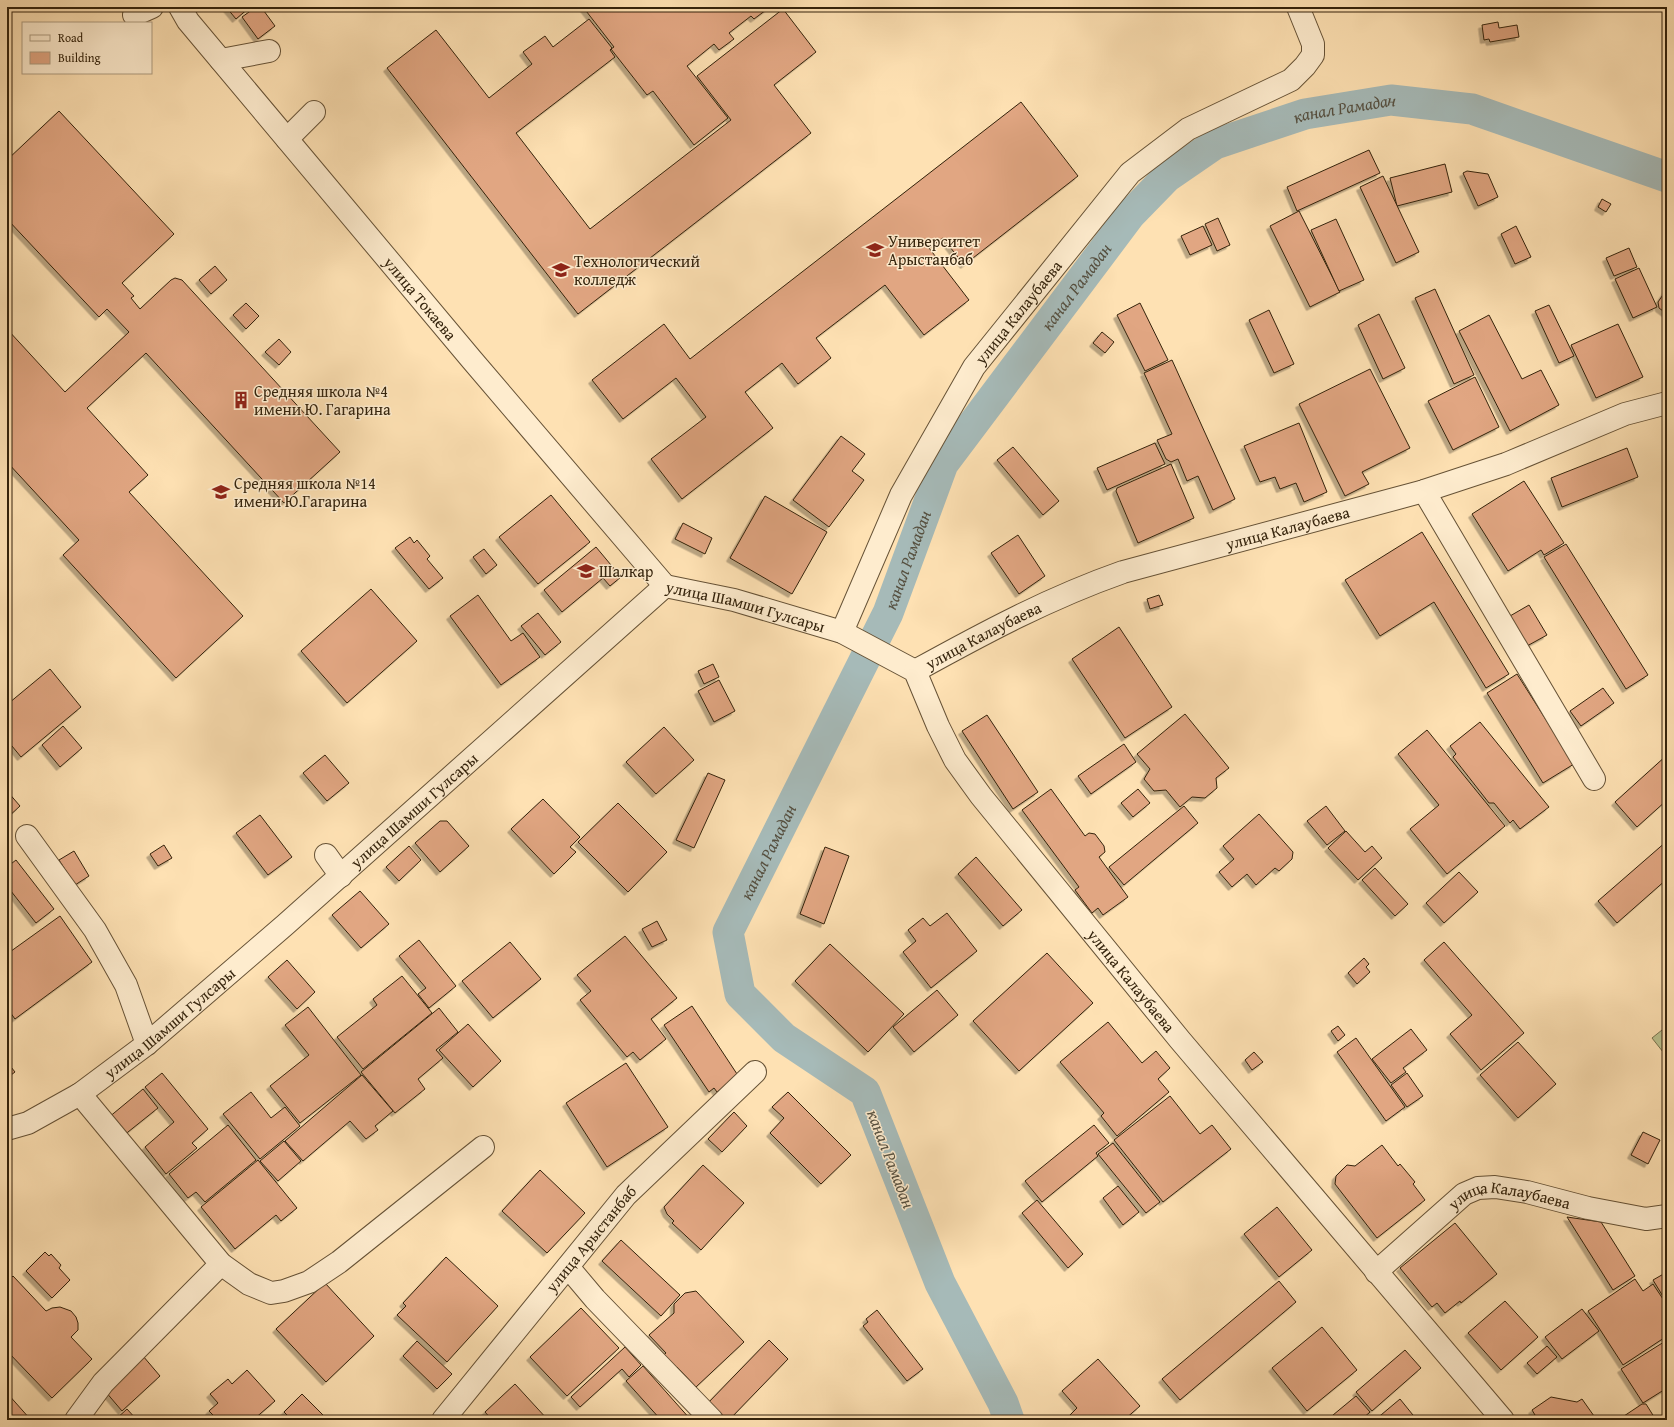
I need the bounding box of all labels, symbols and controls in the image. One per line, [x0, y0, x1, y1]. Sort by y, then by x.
legend [22, 22, 152, 74]
text: Road [58, 29, 84, 46]
text: Building [58, 49, 101, 66]
water label: канал Рамадан [1290, 87, 1398, 129]
place label: Университет Арыстанбаб [888, 229, 980, 271]
water label: канал Рамадан [1035, 237, 1117, 335]
school or university icon: Университет Арыстанбаб [865, 240, 885, 260]
place label: Технологический колледж [574, 249, 700, 291]
street label: улица Токаева [378, 251, 463, 346]
street label: улица Калаубаева [968, 255, 1068, 370]
school or university icon: Технологический колледж [551, 260, 571, 280]
place label: Средняя школа №4 имени Ю. Гагарина [254, 379, 391, 421]
building icon: Средняя школа №4 имени Ю. Гагарина [231, 390, 251, 410]
place label: Средняя школа №14 имени Ю.Гагарина [234, 471, 376, 513]
school or university icon: Средняя школа №14 имени Ю.Гагарина [211, 482, 231, 502]
street label: улица Калаубаева [1222, 499, 1353, 556]
water label: канал Рамадан [877, 506, 937, 613]
place label: Шалкар [599, 559, 654, 583]
school or university icon: Шалкар [576, 561, 596, 581]
street label: улица Шамши Гулсары [663, 574, 828, 638]
street label: улица Калаубаева [920, 595, 1045, 676]
street label: улица Шамши Гулсары [344, 747, 483, 874]
water label: канал Рамадан [733, 799, 802, 904]
street label: улица Калаубаева [1081, 923, 1181, 1038]
street label: улица Шамши Гулсары [98, 961, 240, 1085]
water label: канал Рамадан [861, 1106, 922, 1212]
street label: улица Калаубаева [1442, 1175, 1573, 1216]
street label: улица Арыстанбаб [539, 1179, 642, 1298]

